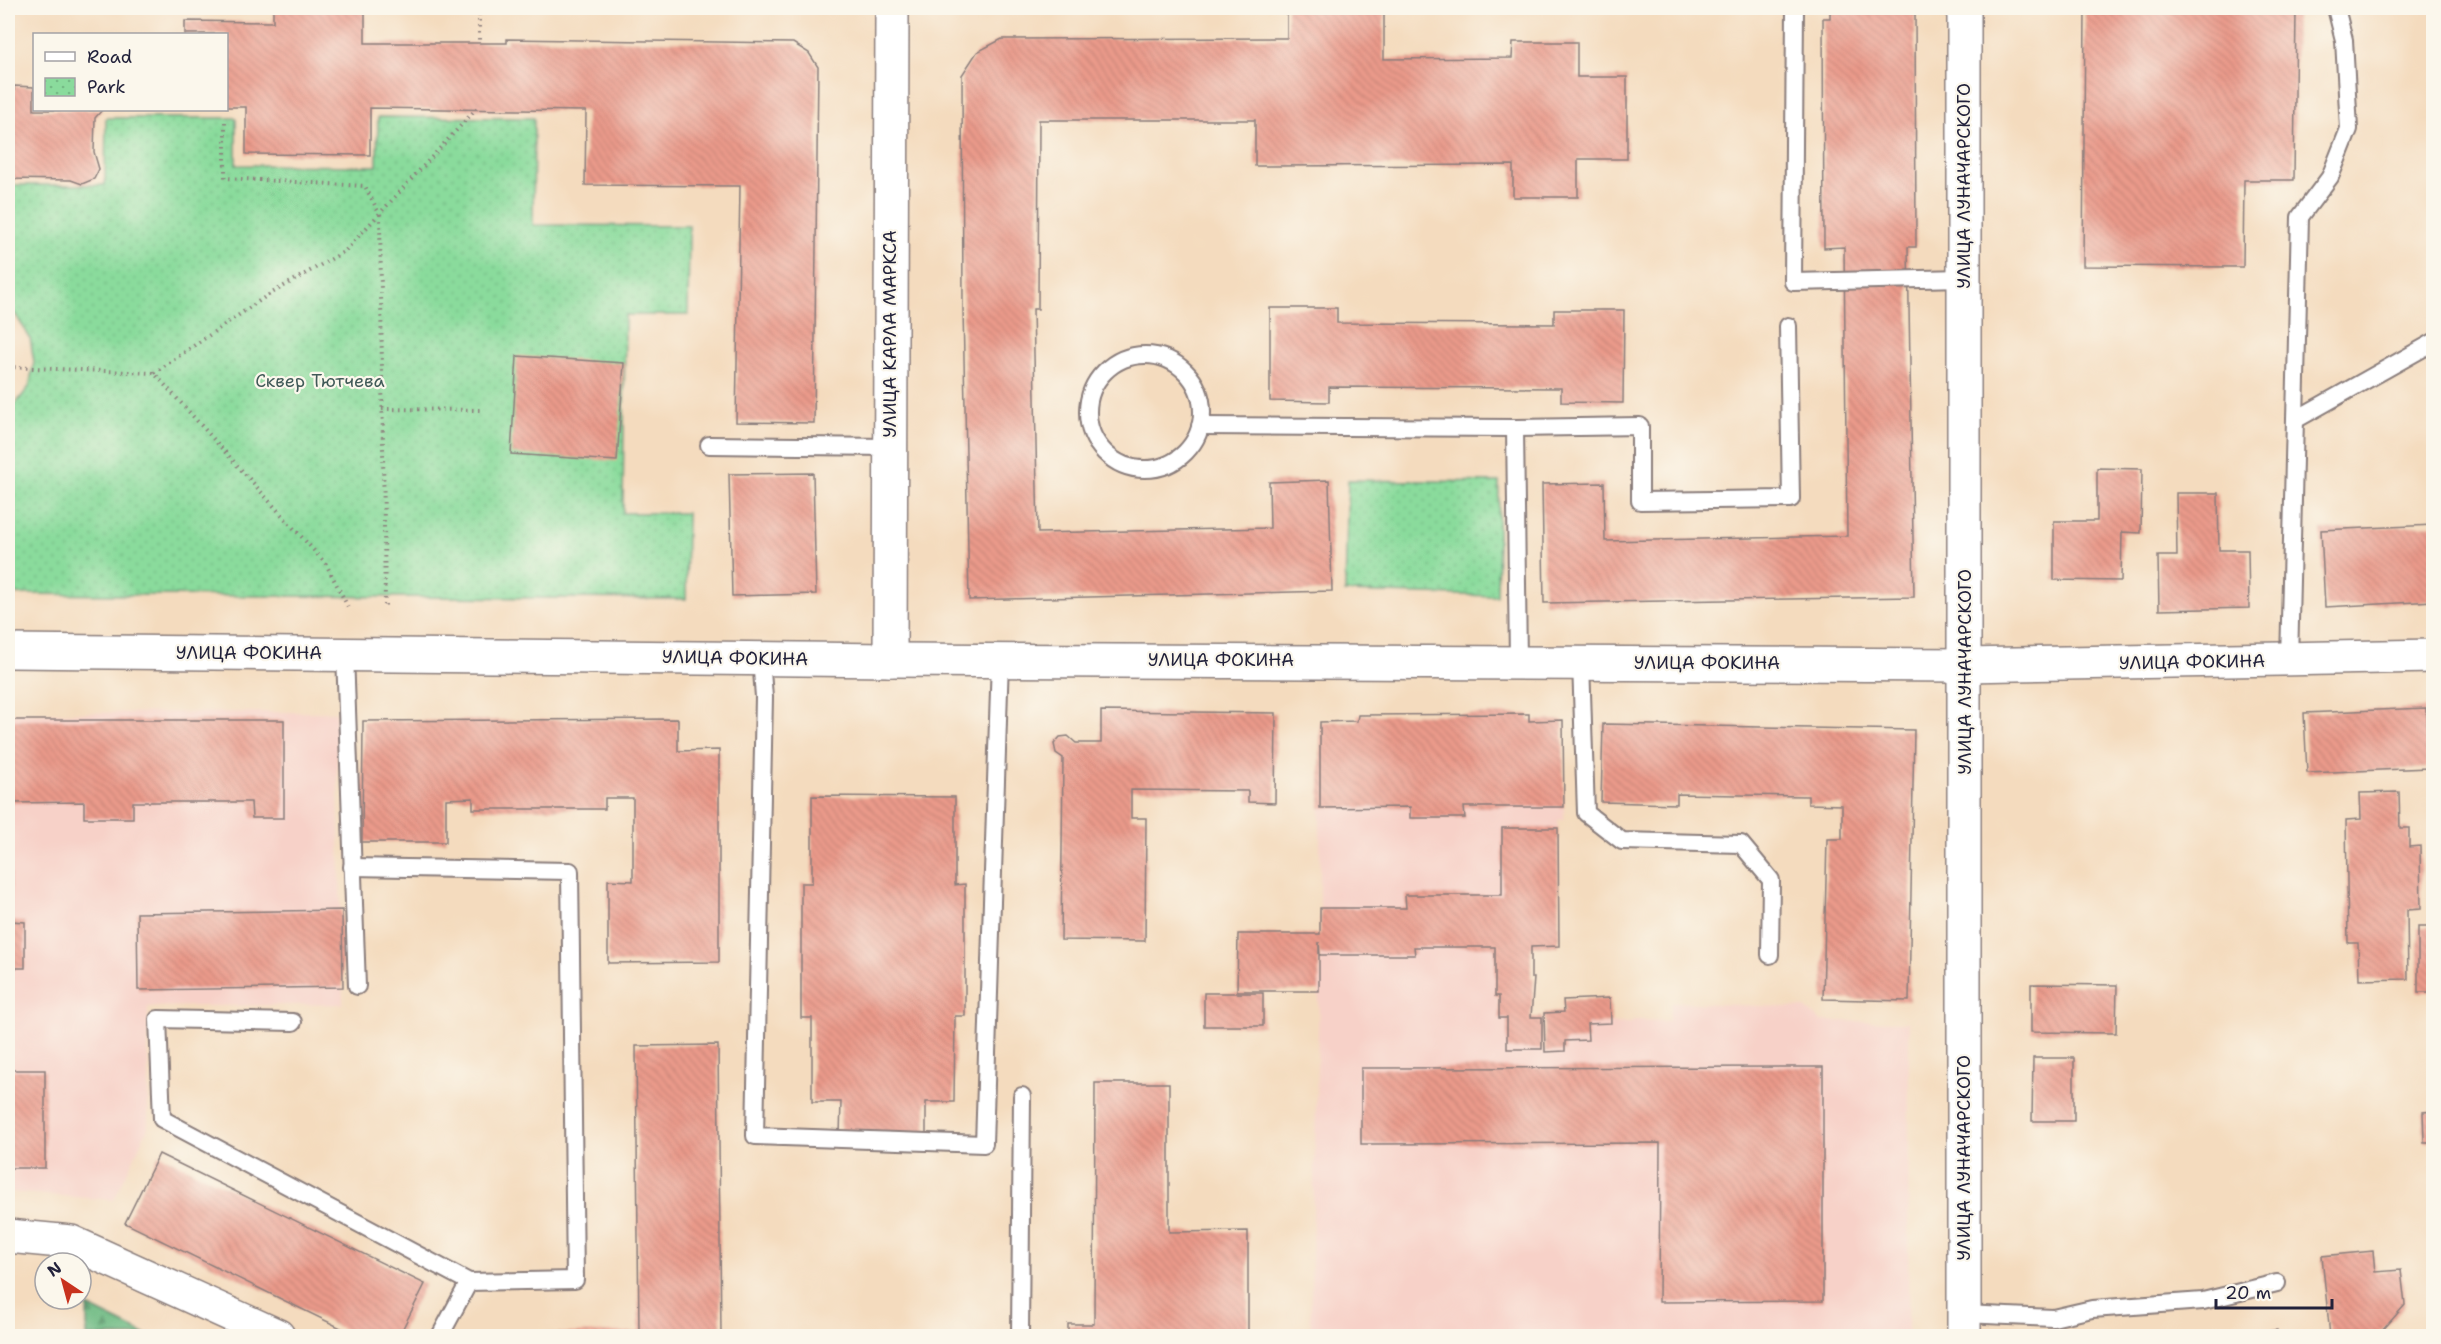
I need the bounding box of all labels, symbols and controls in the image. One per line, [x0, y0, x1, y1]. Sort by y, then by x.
legend [33, 33, 228, 111]
text: Road [87, 45, 132, 69]
text: Park [87, 75, 126, 99]
street label: УЛИЦА ЛУНАЧАРСКОГО [1952, 83, 1976, 289]
street label: УЛИЦА КАРЛА МАРКСА [878, 230, 902, 438]
park label: Сквер Тютчева [255, 369, 385, 393]
street label: УЛИЦА ЛУНАЧАРСКОГО [1953, 569, 1977, 775]
street label: УЛИЦА ФОКИНА [176, 641, 322, 665]
street label: УЛИЦА ФОКИНА [662, 645, 808, 671]
street label: УЛИЦА ФОКИНА [1148, 648, 1294, 672]
street label: УЛИЦА ФОКИНА [2119, 649, 2265, 675]
street label: УЛИЦА ФОКИНА [1634, 651, 1780, 675]
street label: УЛИЦА ЛУНАЧАРСКОГО [1952, 1055, 1976, 1261]
north arrow [33, 1251, 93, 1311]
text: N [43, 1257, 66, 1281]
scale bar [2216, 1272, 2332, 1310]
text: 20 m [2225, 1281, 2271, 1305]

